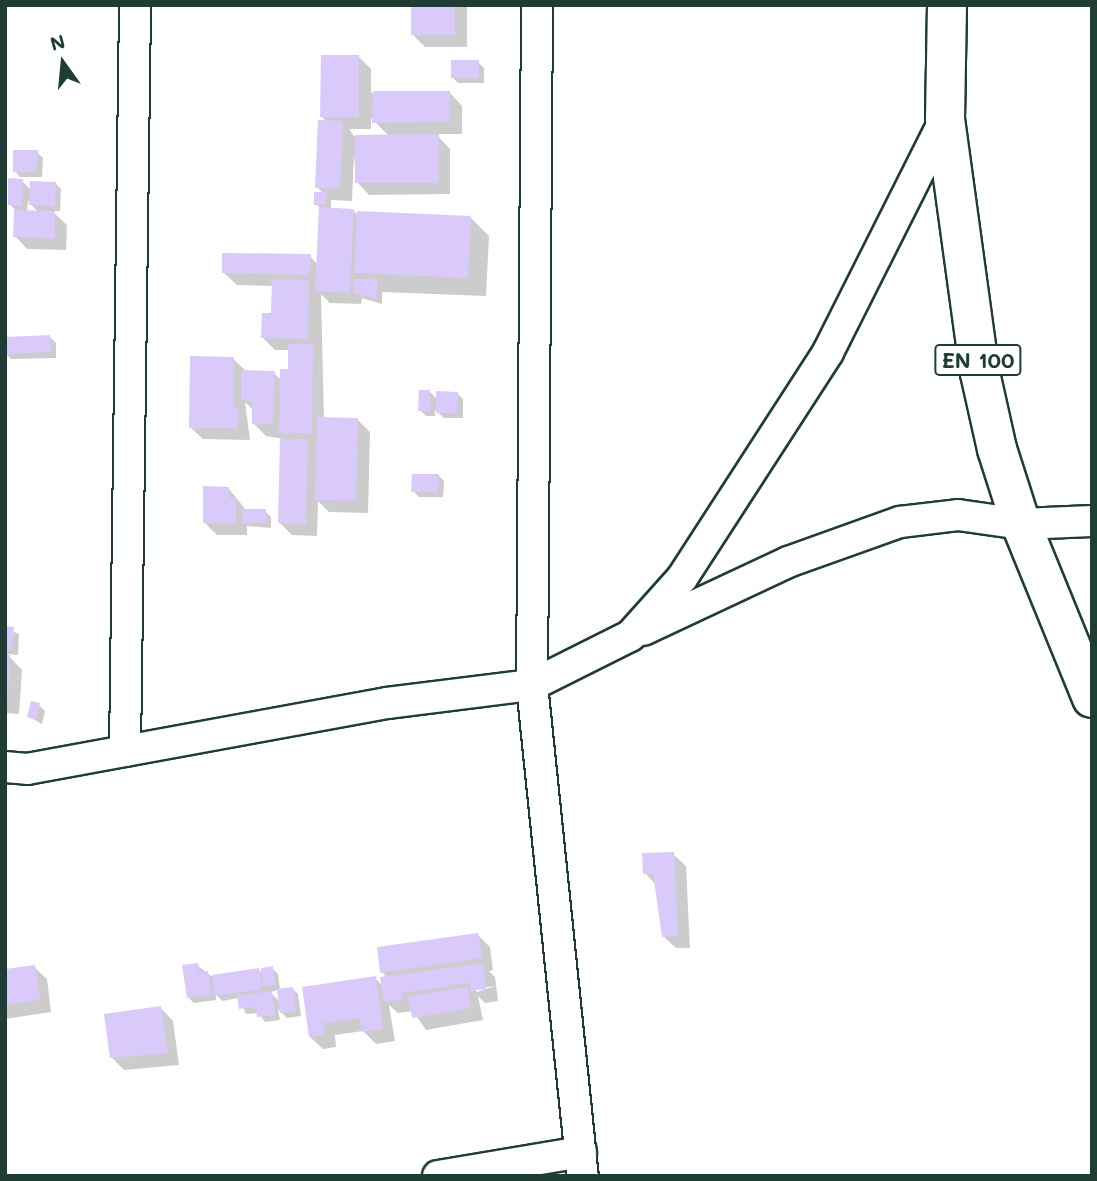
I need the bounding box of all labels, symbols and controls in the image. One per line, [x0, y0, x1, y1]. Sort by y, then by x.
north arrow [28, 28, 98, 98]
text: N [47, 28, 68, 56]
road number: EN 100 [934, 342, 1022, 378]

